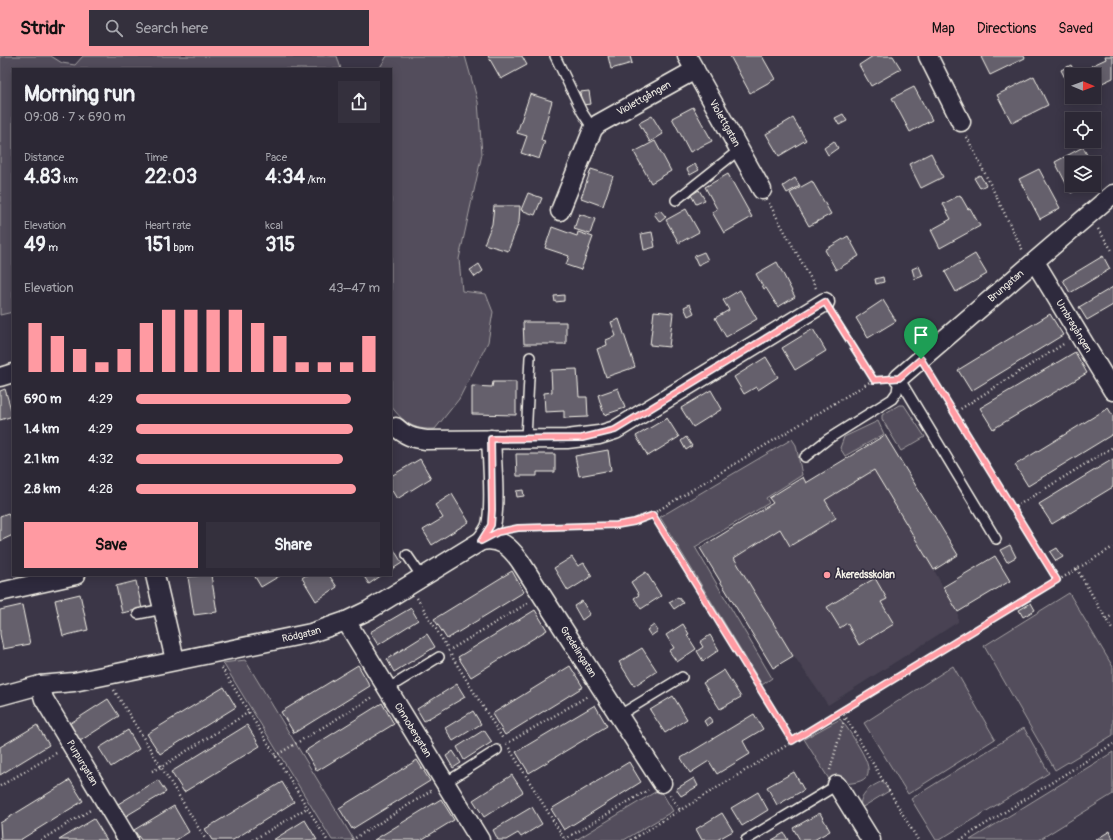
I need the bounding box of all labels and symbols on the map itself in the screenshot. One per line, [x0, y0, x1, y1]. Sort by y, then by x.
north arrow [1065, 68, 1101, 104]
street label: Violettgången [615, 78, 673, 118]
street label: Violettgatan [707, 98, 743, 149]
street label: Brungatan [986, 267, 1027, 305]
street label: Umbragången [1053, 297, 1095, 355]
pin [904, 318, 938, 359]
place label: Åkeredsskolan [835, 567, 895, 581]
marker: Åkeredsskolan [822, 570, 832, 580]
street label: Rödgatan [281, 624, 323, 645]
street label: Gredelingatan [557, 624, 599, 680]
street label: Cinnobergatan [392, 701, 434, 760]
street label: Purpurgatan [64, 738, 100, 788]

